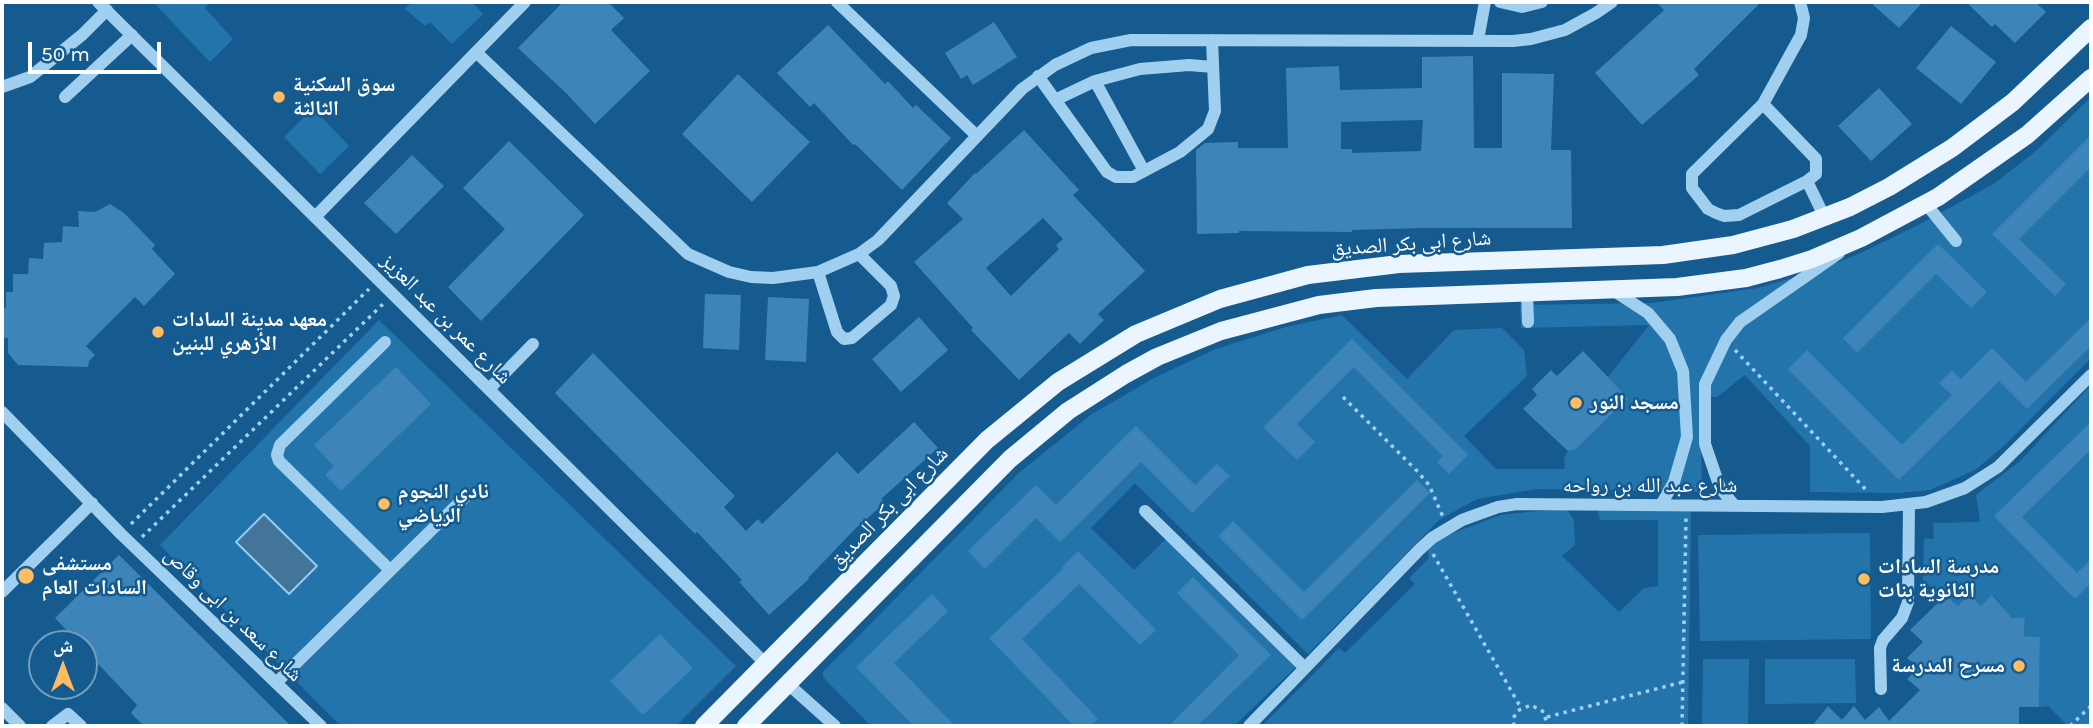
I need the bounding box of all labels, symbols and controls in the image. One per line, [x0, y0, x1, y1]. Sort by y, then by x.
scale bar [32, 28, 164, 72]
text: 50 m [41, 42, 90, 66]
place label: سوق السكنية الثالثة [293, 72, 395, 122]
marker: سوق السكنية الثالثة [271, 89, 287, 105]
street label: شارع ابى بكر الصديق [1330, 226, 1492, 262]
street label: شارع عمر بن عبد العزيز [375, 248, 517, 390]
place label: معهد مدينة السادات الأزهري للبنين [172, 307, 327, 357]
marker: معهد مدينة السادات الأزهري للبنين [150, 324, 166, 340]
place label: مسجد النور [1590, 390, 1679, 416]
marker: مسجد النور [1568, 395, 1584, 411]
street label: شارع ابى بكر الصديق [824, 442, 954, 574]
street label: شارع عبد الله بن رواحه [1563, 473, 1737, 499]
place label: نادي النجوم الرياضي [398, 479, 489, 529]
marker: نادي النجوم الرياضي [376, 496, 392, 512]
street label: شارع سعد بن ابى وقاص [159, 543, 307, 687]
place label: مستشفى السادات العام [42, 551, 147, 601]
place label: مدرسة السادات الثانوية بنات [1878, 554, 1999, 604]
marker: مستشفى السادات العام [16, 566, 36, 586]
marker: مدرسة السادات الثانوية بنات [1856, 571, 1872, 587]
north arrow [28, 630, 98, 700]
text: ش [53, 635, 73, 657]
place label: مسرح المدرسة [1891, 653, 2005, 679]
marker: مسرح المدرسة [2011, 658, 2027, 674]

